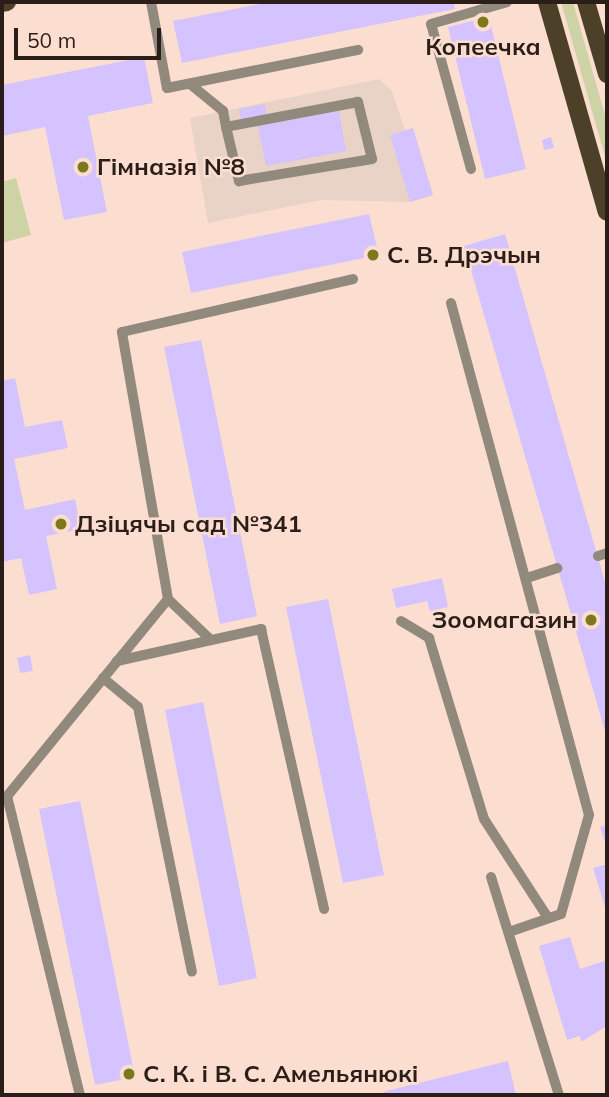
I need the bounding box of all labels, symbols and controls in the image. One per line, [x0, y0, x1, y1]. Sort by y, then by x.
scale bar [18, 14, 164, 58]
marker: Копеечка [475, 14, 491, 30]
text: 50 m [27, 27, 76, 53]
place label: Копеечка [425, 33, 541, 61]
place label: Гімназія №8 [97, 153, 245, 181]
marker: Гімназія №8 [75, 159, 91, 175]
place label: С. В. Дрэчын [387, 241, 541, 269]
marker: С. В. Дрэчын [365, 247, 381, 263]
place label: Дзіцячы сад №341 [75, 510, 302, 538]
marker: Дзіцячы сад №341 [53, 516, 69, 532]
place label: Зоомагазин [432, 606, 577, 634]
marker: Зоомагазин [583, 612, 599, 628]
place label: С. К. і В. С. Амельянюкі [143, 1060, 418, 1088]
marker: С. К. і В. С. Амельянюкі [121, 1066, 137, 1082]

